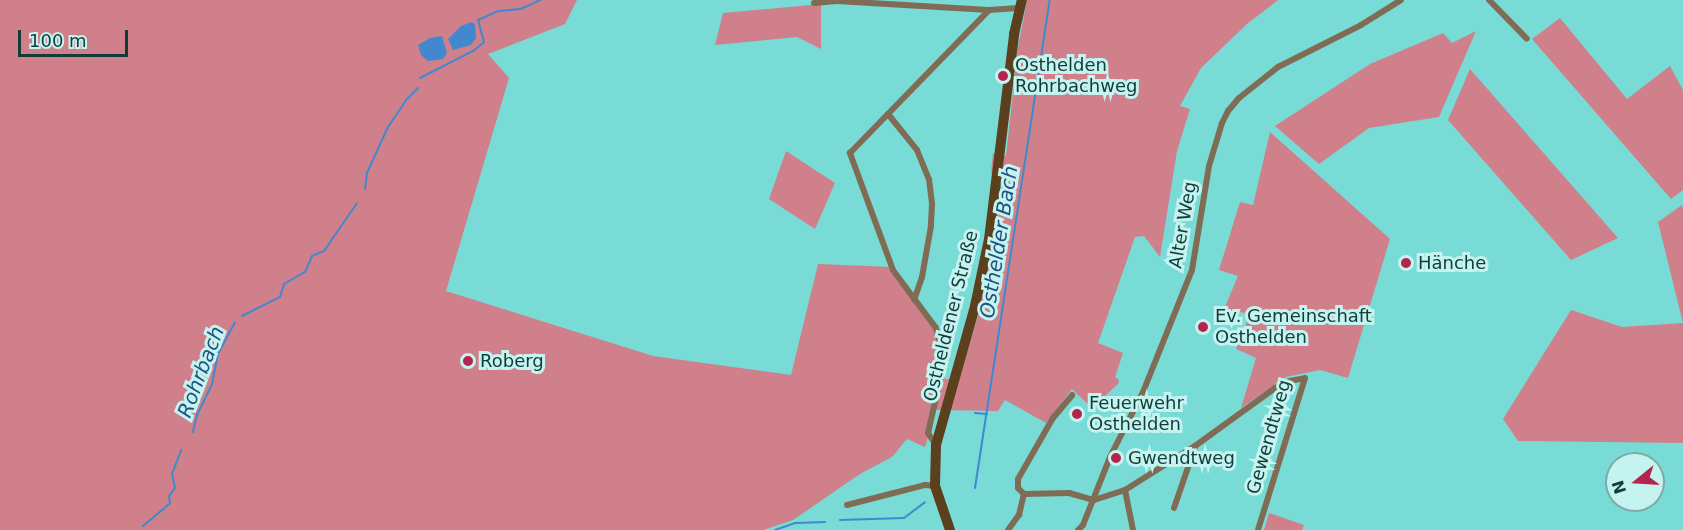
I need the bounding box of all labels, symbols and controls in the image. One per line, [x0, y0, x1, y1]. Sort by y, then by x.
scale bar [21, 18, 130, 56]
text: 100 m [29, 30, 87, 51]
place label: Osthelden Rohrbachweg [1015, 55, 1138, 98]
marker: Osthelden Rohrbachweg [996, 69, 1010, 83]
water label: Osthelder Bach [975, 164, 1023, 320]
street label: Alter Weg [1165, 180, 1201, 270]
street label: Ostheldener Straße [919, 228, 983, 404]
place label: Hänche [1418, 252, 1486, 274]
marker: Hänche [1399, 256, 1413, 270]
place label: Ev. Gemeinschaft Osthelden [1215, 306, 1372, 348]
marker: Ev. Gemeinschaft Osthelden [1196, 320, 1210, 334]
water label: Rohrbach [173, 323, 229, 421]
place label: Roberg [480, 350, 544, 372]
marker: Roberg [461, 354, 475, 368]
street label: Gewendtweg [1242, 377, 1296, 497]
place label: Feuerwehr Osthelden [1089, 393, 1184, 436]
marker: Feuerwehr Osthelden [1070, 407, 1084, 421]
place label: Gwendtweg [1128, 447, 1235, 469]
marker: Gwendtweg [1109, 451, 1123, 465]
north arrow [1605, 452, 1665, 512]
text: N [1608, 478, 1630, 496]

